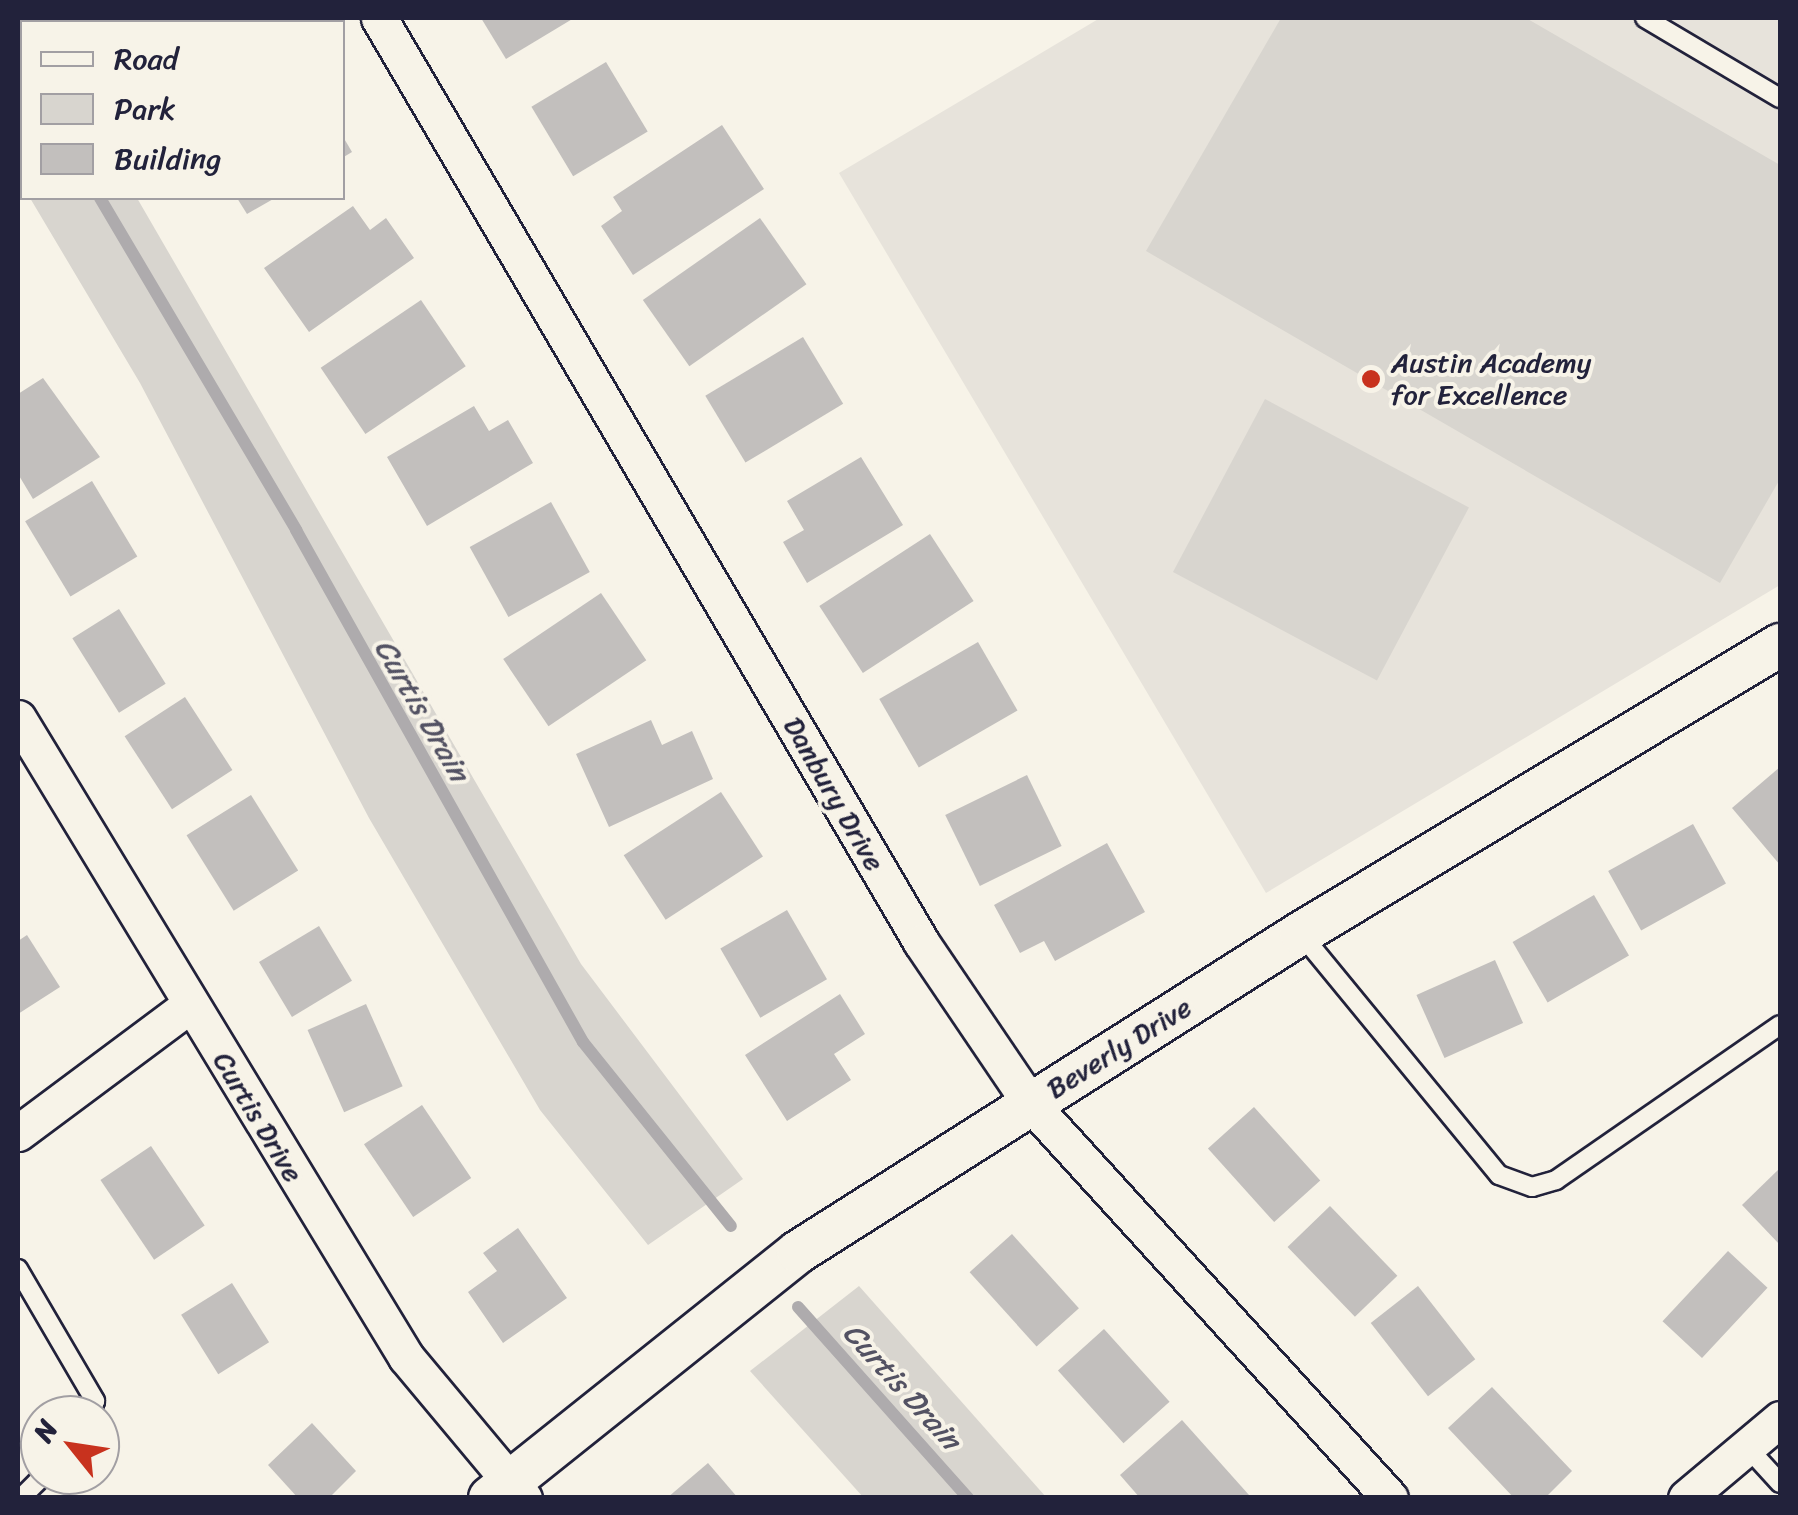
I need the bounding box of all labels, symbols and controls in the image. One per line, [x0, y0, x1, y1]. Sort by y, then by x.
legend [20, 20, 345, 200]
text: Road [114, 32, 178, 86]
text: Park [114, 82, 176, 136]
text: Building [114, 132, 221, 186]
place label: Austin Academy for Excellence [1391, 346, 1591, 412]
marker: Austin Academy for Excellence [1360, 368, 1382, 390]
water label: Curtis Drain [367, 632, 477, 788]
street label: Danbury Drive [776, 711, 892, 877]
street label: Beverly Drive [1041, 990, 1197, 1106]
street label: Curtis Drive [206, 1046, 310, 1188]
water label: Curtis Drain [836, 1315, 968, 1457]
north arrow [20, 1395, 120, 1495]
text: N [19, 1410, 71, 1451]

